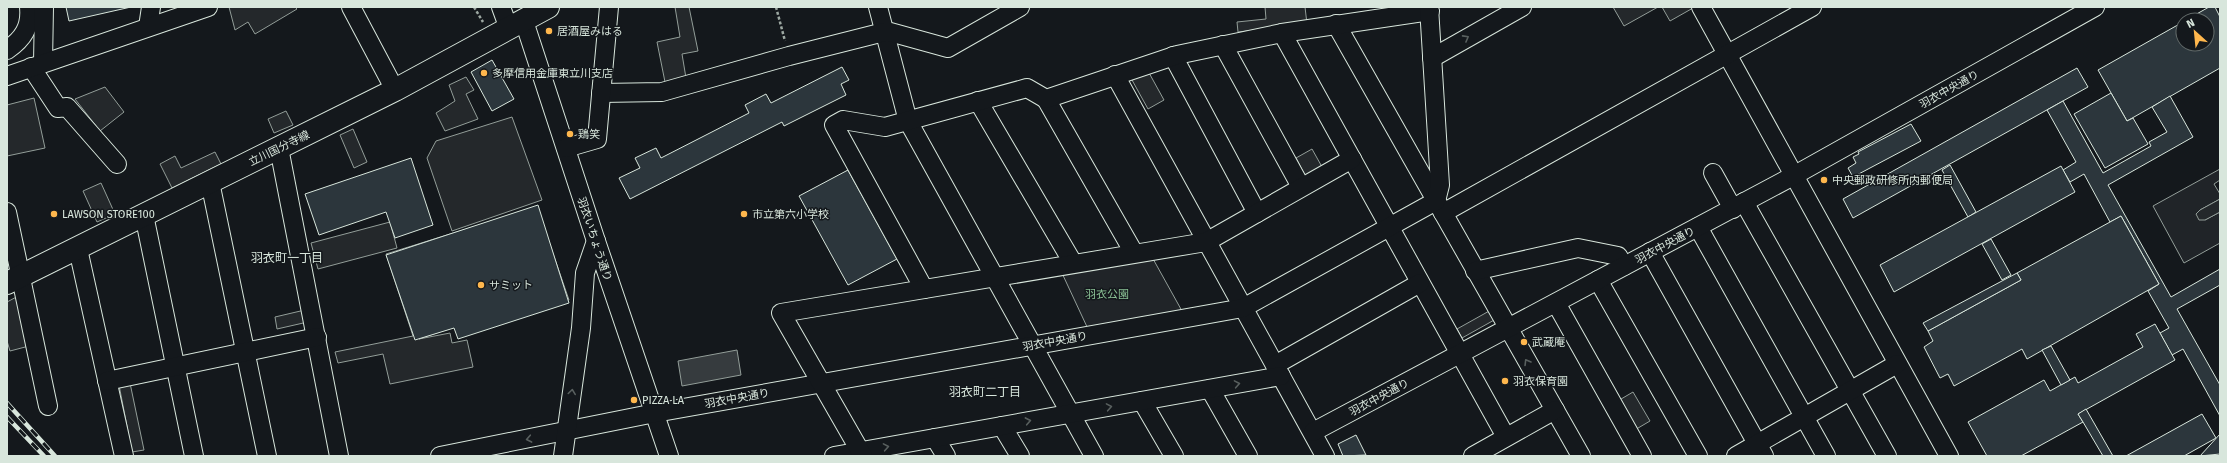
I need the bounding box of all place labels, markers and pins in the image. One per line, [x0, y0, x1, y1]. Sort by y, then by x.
place label: 居酒屋みはる [557, 25, 623, 38]
marker: 居酒屋みはる [544, 26, 554, 36]
place label: 多摩信用金庫東立川支店 [492, 67, 613, 80]
marker: 多摩信用金庫東立川支店 [479, 68, 489, 78]
place label: 鶏笑 [578, 128, 600, 141]
marker: 鶏笑 [565, 129, 575, 139]
place label: 中央郵政研修所内郵便局 [1832, 174, 1953, 187]
marker: 中央郵政研修所内郵便局 [1819, 175, 1829, 185]
place label: LAWSON STORE100 [62, 208, 155, 221]
place label: 市立第六小学校 [752, 208, 829, 221]
marker: LAWSON STORE100 [49, 209, 59, 219]
marker: 市立第六小学校 [739, 209, 749, 219]
place label: サミット [489, 279, 533, 292]
marker: サミット [476, 280, 486, 290]
place label: 武蔵庵 [1532, 336, 1565, 349]
marker: 武蔵庵 [1519, 337, 1529, 347]
place label: 羽衣保育園 [1513, 375, 1568, 388]
marker: 羽衣保育園 [1500, 376, 1510, 386]
place label: PIZZA LA [642, 394, 685, 407]
marker: PIZZA LA [629, 395, 639, 405]

